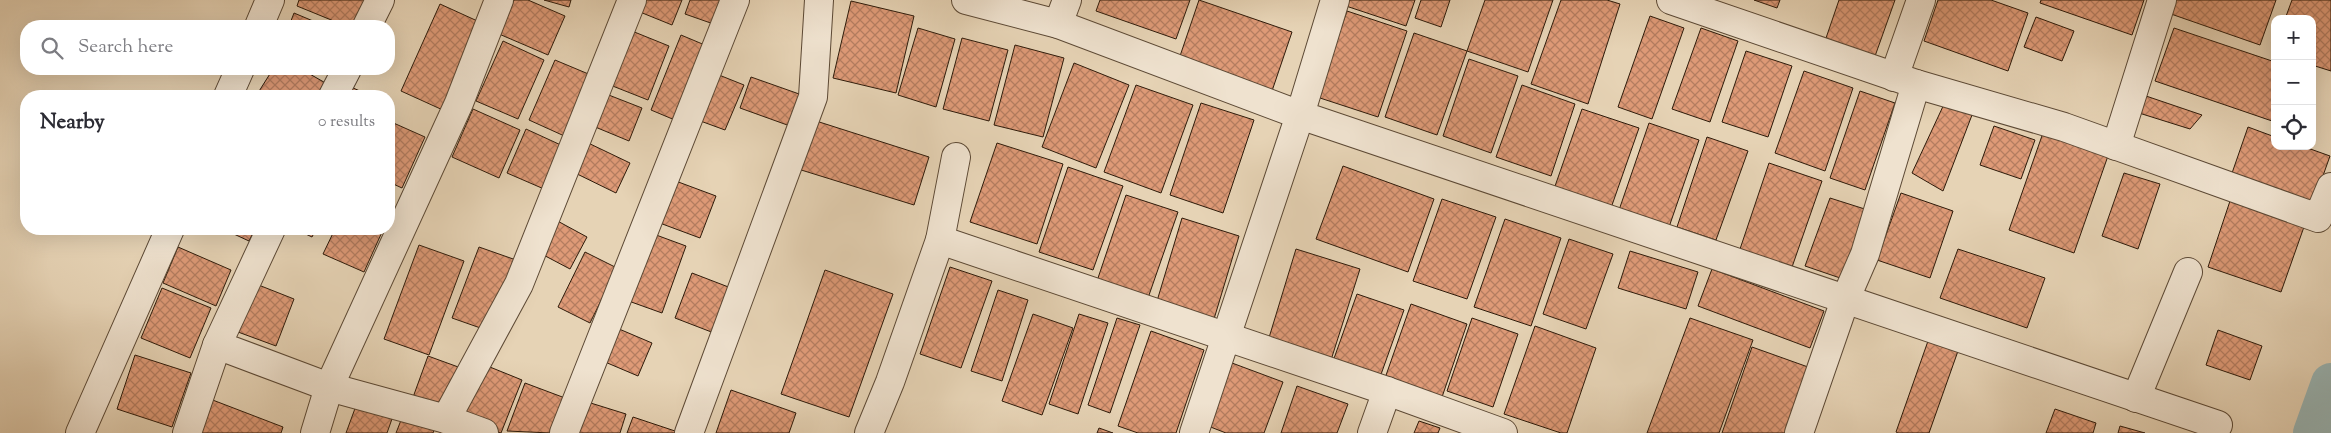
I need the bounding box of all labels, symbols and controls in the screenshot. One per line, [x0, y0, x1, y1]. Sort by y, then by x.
map controls [2271, 15, 2316, 150]
button: + [2271, 15, 2316, 60]
search box [20, 20, 395, 75]
icon: search [38, 34, 66, 62]
text: Search here [78, 34, 173, 61]
button: − [2271, 60, 2316, 105]
button: locate [2271, 105, 2316, 150]
text: Nearby [40, 108, 105, 138]
text: 0 results [318, 111, 375, 134]

